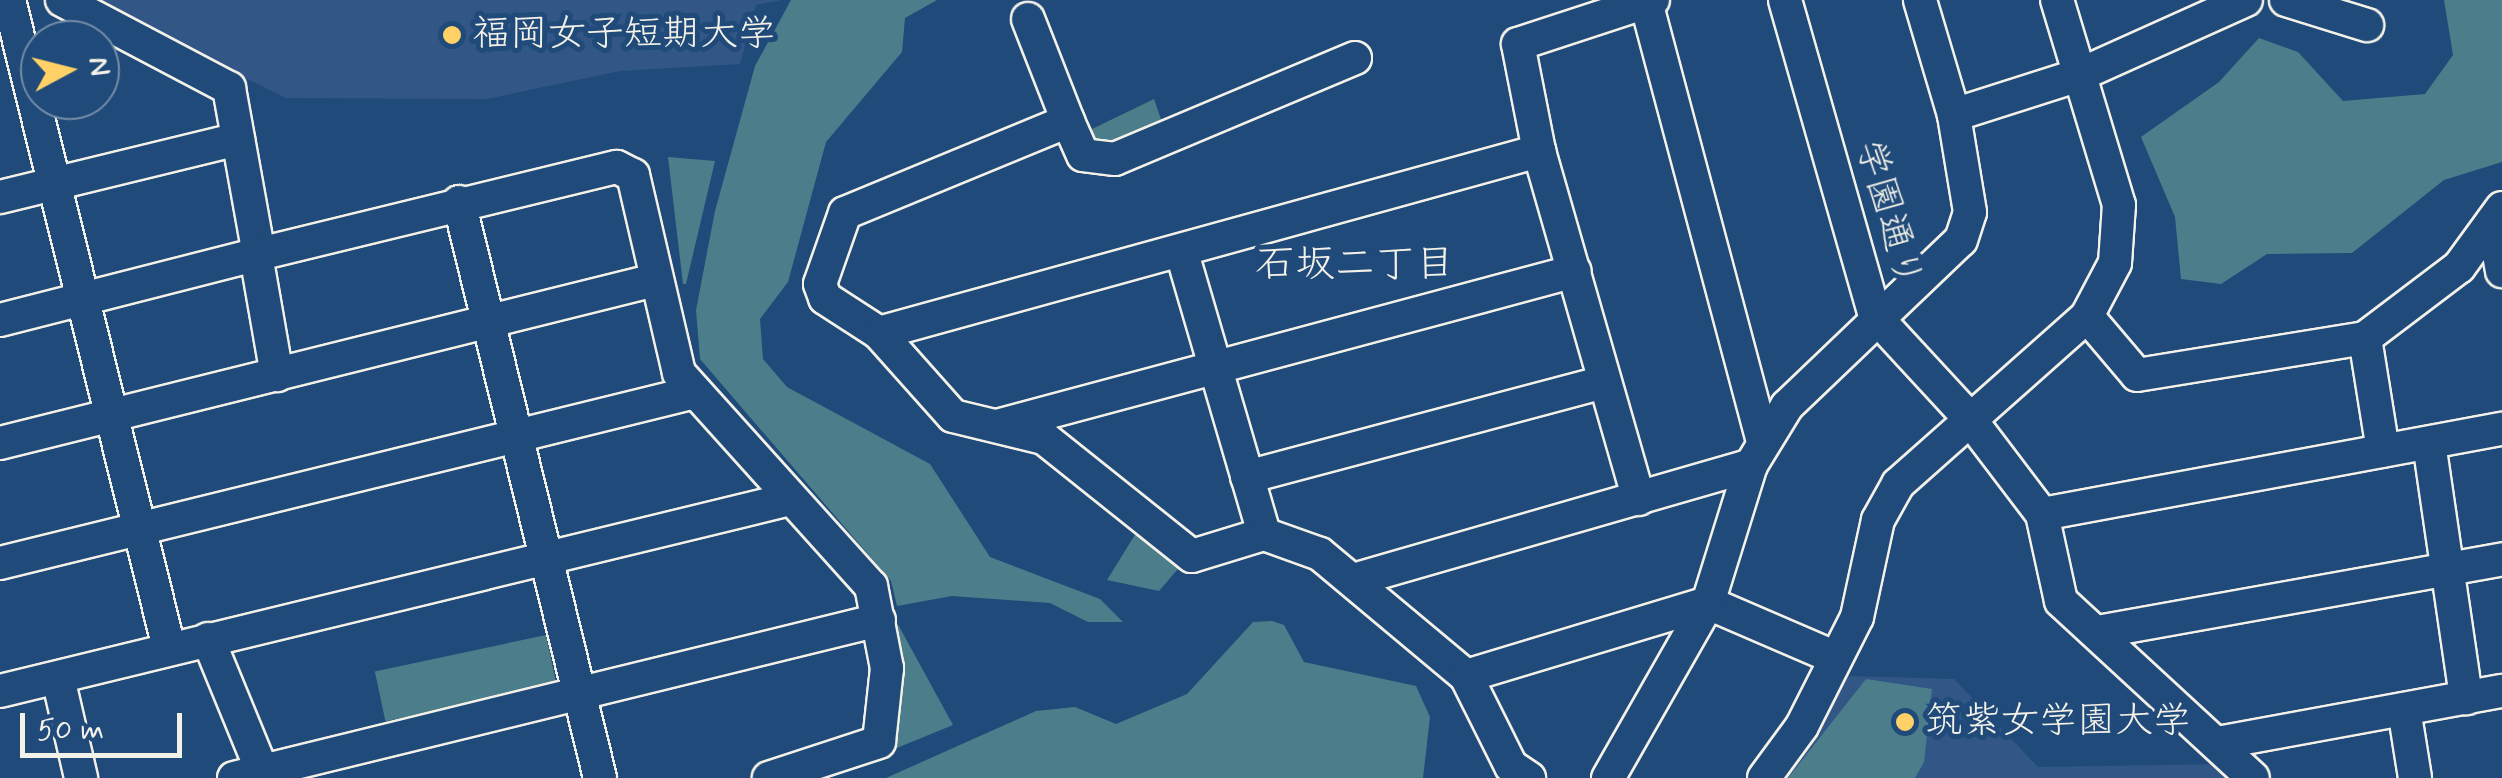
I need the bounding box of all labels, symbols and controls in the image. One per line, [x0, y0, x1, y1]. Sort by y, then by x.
place label: 福岡女子短期大学 [472, 12, 776, 58]
north arrow [20, 20, 120, 120]
marker: 福岡女子短期大学 [441, 24, 463, 46]
text: N [79, 55, 118, 78]
street label: 学園通り [1845, 135, 1931, 293]
district label: 石坂二丁目 [1255, 241, 1455, 289]
scale bar [25, 693, 188, 755]
place label: 筑紫女学園大学 [1925, 699, 2191, 745]
text: 50 m [37, 711, 104, 750]
marker: 筑紫女学園大学 [1894, 711, 1916, 733]

